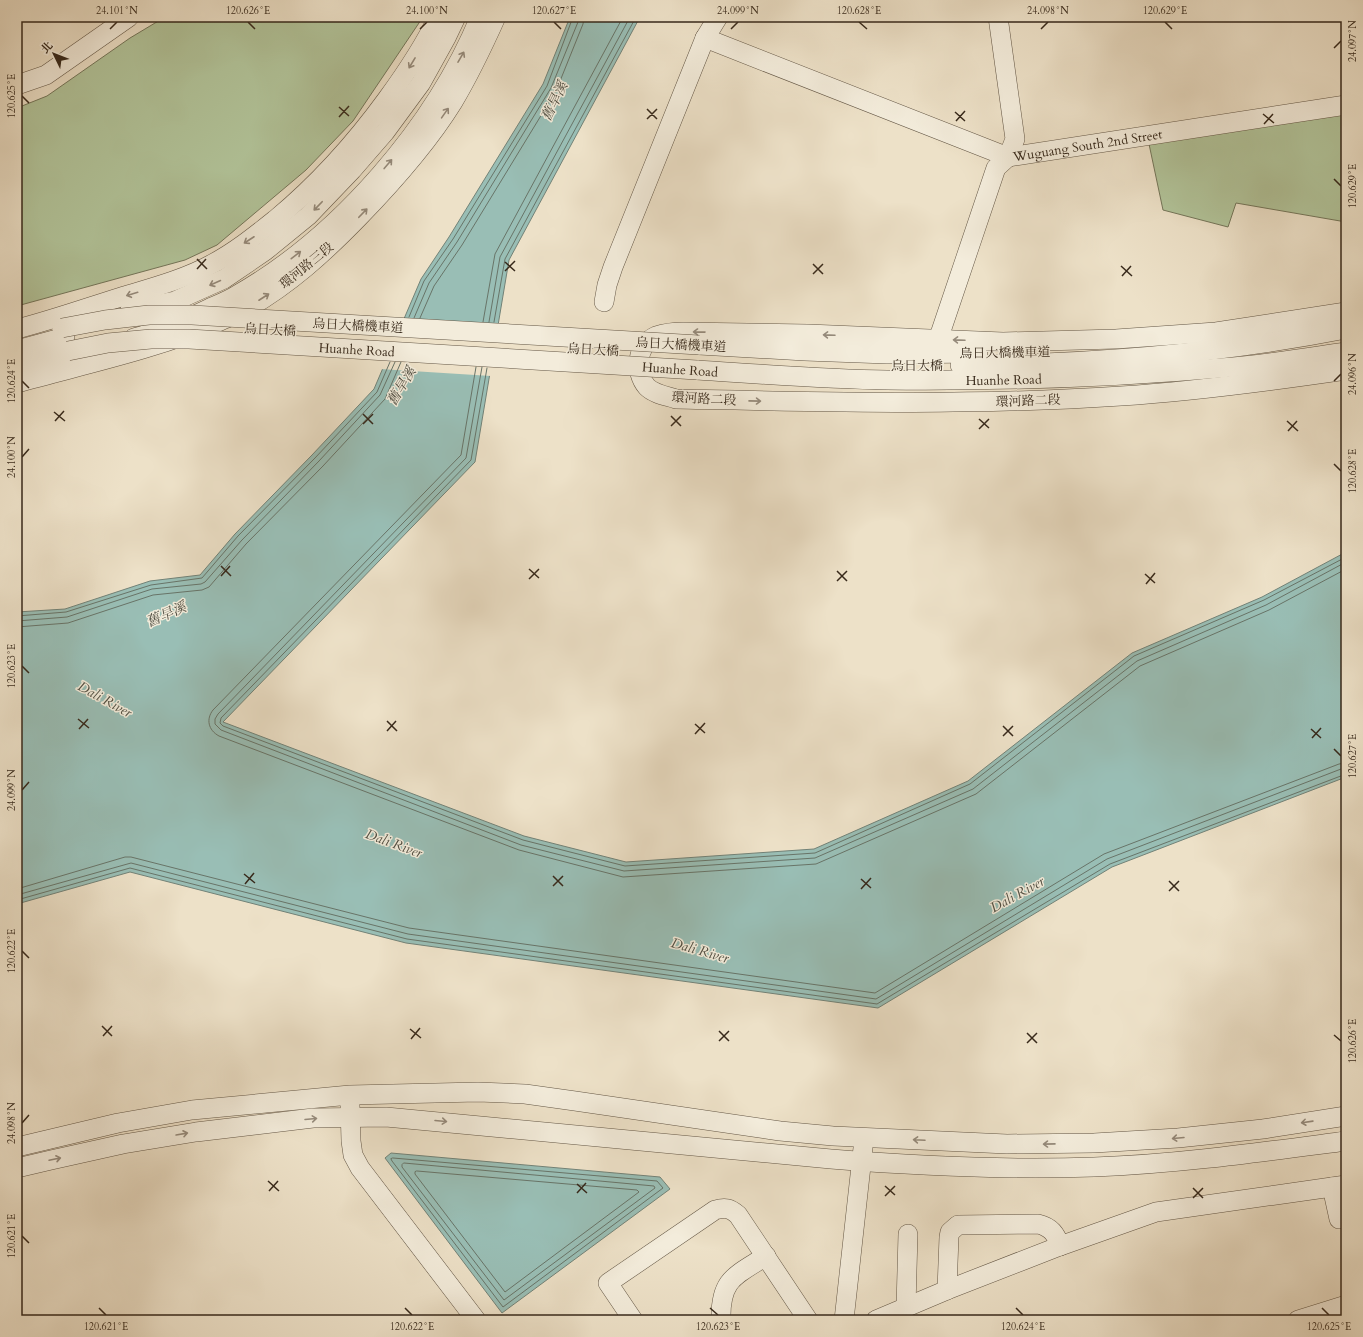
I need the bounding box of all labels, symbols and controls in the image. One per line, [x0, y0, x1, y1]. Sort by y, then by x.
text: 24.101°N [96, 4, 138, 18]
text: 120.626°E [226, 4, 270, 18]
text: 24.100°N [406, 4, 448, 18]
text: 120.627°E [532, 4, 576, 18]
text: 24.099°N [717, 4, 759, 18]
text: 120.628°E [837, 4, 881, 18]
text: 24.098°N [1027, 4, 1069, 18]
text: 120.629°E [1143, 4, 1187, 18]
text: 24.097°N [1346, 20, 1360, 62]
north arrow [34, 34, 74, 74]
text: 北 [38, 38, 56, 57]
one-way arrow [458, 51, 466, 63]
one-way arrow [408, 57, 416, 68]
text: 120.625°E [5, 74, 19, 118]
water label: 舊旱溪 [537, 76, 573, 124]
one-way arrow [441, 107, 449, 118]
street label: Wuguang South 2nd Street [1011, 125, 1164, 166]
one-way arrow [384, 158, 393, 169]
text: 120.629°E [1346, 164, 1360, 208]
one-way arrow [314, 200, 323, 210]
one-way arrow [358, 208, 368, 218]
one-way arrow [243, 237, 255, 245]
street label: 環河路三段 [276, 238, 338, 293]
one-way arrow [290, 250, 301, 259]
one-way arrow [209, 280, 221, 288]
one-way arrow [125, 291, 138, 298]
one-way arrow [259, 293, 270, 301]
street label: 烏日大橋機車道 [312, 315, 404, 337]
street label: 烏日大橋 [244, 320, 296, 340]
one-way arrow [693, 328, 706, 336]
one-way arrow [823, 332, 836, 339]
street label: 烏日大橋機車道 [635, 334, 727, 356]
one-way arrow [953, 337, 966, 344]
street label: Huanhe Road [318, 339, 395, 362]
street label: 烏日大橋 [567, 340, 619, 360]
street label: 烏日大橋機車道 [959, 343, 1051, 363]
text: 24.096°N [1346, 353, 1360, 395]
street label: 烏日大橋 [891, 357, 943, 375]
street label: Huanhe Road [641, 358, 719, 382]
text: 120.624°E [5, 359, 19, 403]
water label: 舊旱溪 [382, 362, 421, 409]
street label: Huanhe Road [966, 371, 1042, 390]
street label: 環河路二段 [671, 388, 737, 410]
street label: 環河路二段 [995, 391, 1061, 411]
one-way arrow [748, 397, 761, 405]
text: 24.100°N [5, 436, 19, 478]
text: 120.628°E [1346, 449, 1360, 493]
water label: 舊旱溪 [143, 596, 191, 632]
text: 120.623°E [5, 644, 19, 688]
water label: Dali River [74, 677, 136, 722]
text: 120.627°E [1346, 734, 1360, 778]
text: 24.099°N [5, 769, 19, 811]
water label: Dali River [363, 824, 425, 863]
water label: Dali River [987, 872, 1048, 917]
text: 120.622°E [5, 929, 19, 973]
water label: Dali River [669, 933, 731, 968]
text: 120.626°E [1346, 1019, 1360, 1063]
text: 24.098°N [5, 1102, 19, 1144]
one-way arrow [305, 1115, 318, 1122]
one-way arrow [434, 1118, 447, 1125]
one-way arrow [1301, 1118, 1314, 1126]
one-way arrow [176, 1130, 189, 1138]
one-way arrow [1172, 1134, 1185, 1141]
one-way arrow [913, 1137, 926, 1144]
one-way arrow [1043, 1140, 1056, 1148]
one-way arrow [48, 1154, 61, 1162]
text: 120.621°E [5, 1214, 19, 1258]
text: 120.621°E [84, 1320, 128, 1334]
text: 120.622°E [390, 1320, 434, 1334]
text: 120.623°E [696, 1320, 740, 1334]
text: 120.624°E [1001, 1320, 1045, 1334]
text: 120.625°E [1307, 1320, 1351, 1334]

